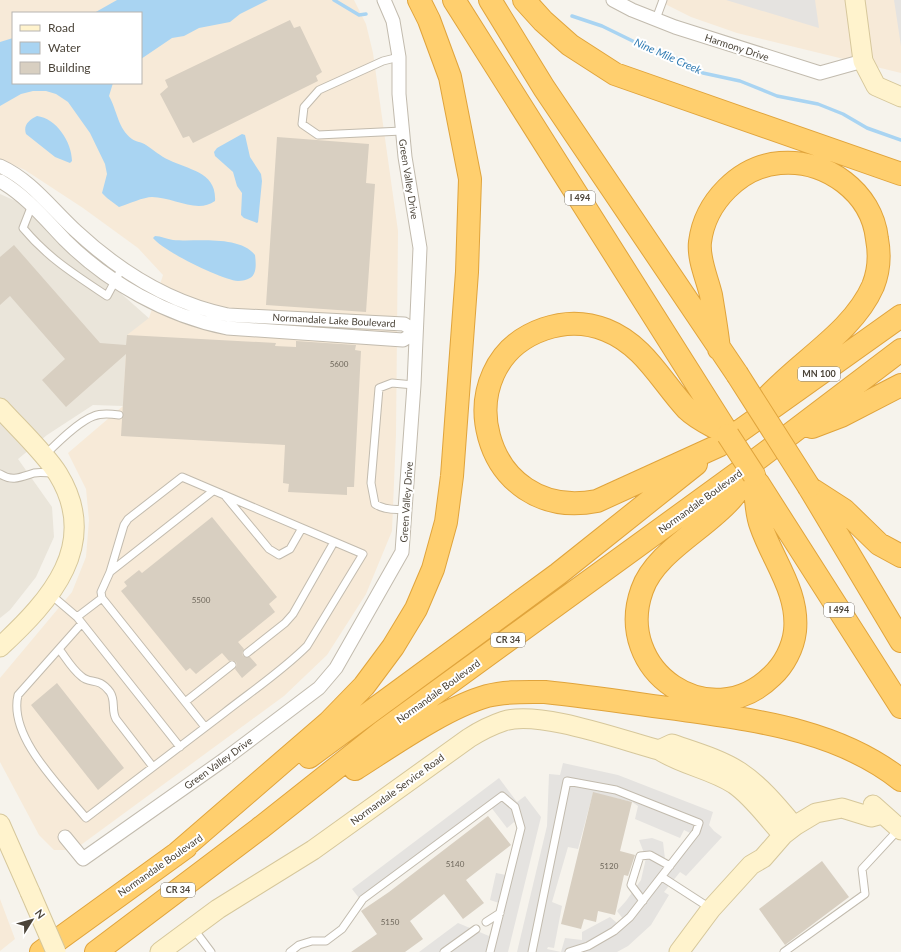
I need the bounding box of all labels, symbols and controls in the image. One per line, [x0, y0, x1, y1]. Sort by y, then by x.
legend [12, 12, 142, 84]
text: Road [48, 20, 75, 35]
street label: Harmony Drive [703, 31, 771, 63]
water label: Nine Mile Creek [633, 35, 705, 76]
text: Water [48, 40, 81, 55]
text: Building [48, 60, 91, 75]
street label: Green Valley Drive [397, 138, 421, 220]
road number: I 494 [565, 191, 595, 205]
street label: Normandale Lake Boulevard [272, 311, 396, 329]
house number: 5600 [330, 359, 349, 369]
road number: MN 100 [798, 367, 840, 381]
street label: Green Valley Drive [397, 461, 415, 543]
street label: Normandale Boulevard [656, 467, 744, 535]
house number: 5500 [192, 595, 211, 605]
road number: I 494 [824, 603, 854, 617]
road number: CR 34 [491, 633, 525, 647]
street label: Normandale Boulevard [394, 657, 482, 725]
street label: Green Valley Drive [182, 734, 254, 792]
street label: Normandale Service Road [348, 751, 446, 827]
street label: Normandale Boulevard [115, 831, 205, 899]
house number: 5140 [446, 859, 465, 869]
house number: 5120 [600, 861, 619, 871]
road number: CR 34 [161, 883, 195, 897]
north arrow [12, 900, 52, 940]
text: N [33, 906, 48, 921]
house number: 5150 [381, 917, 400, 927]

